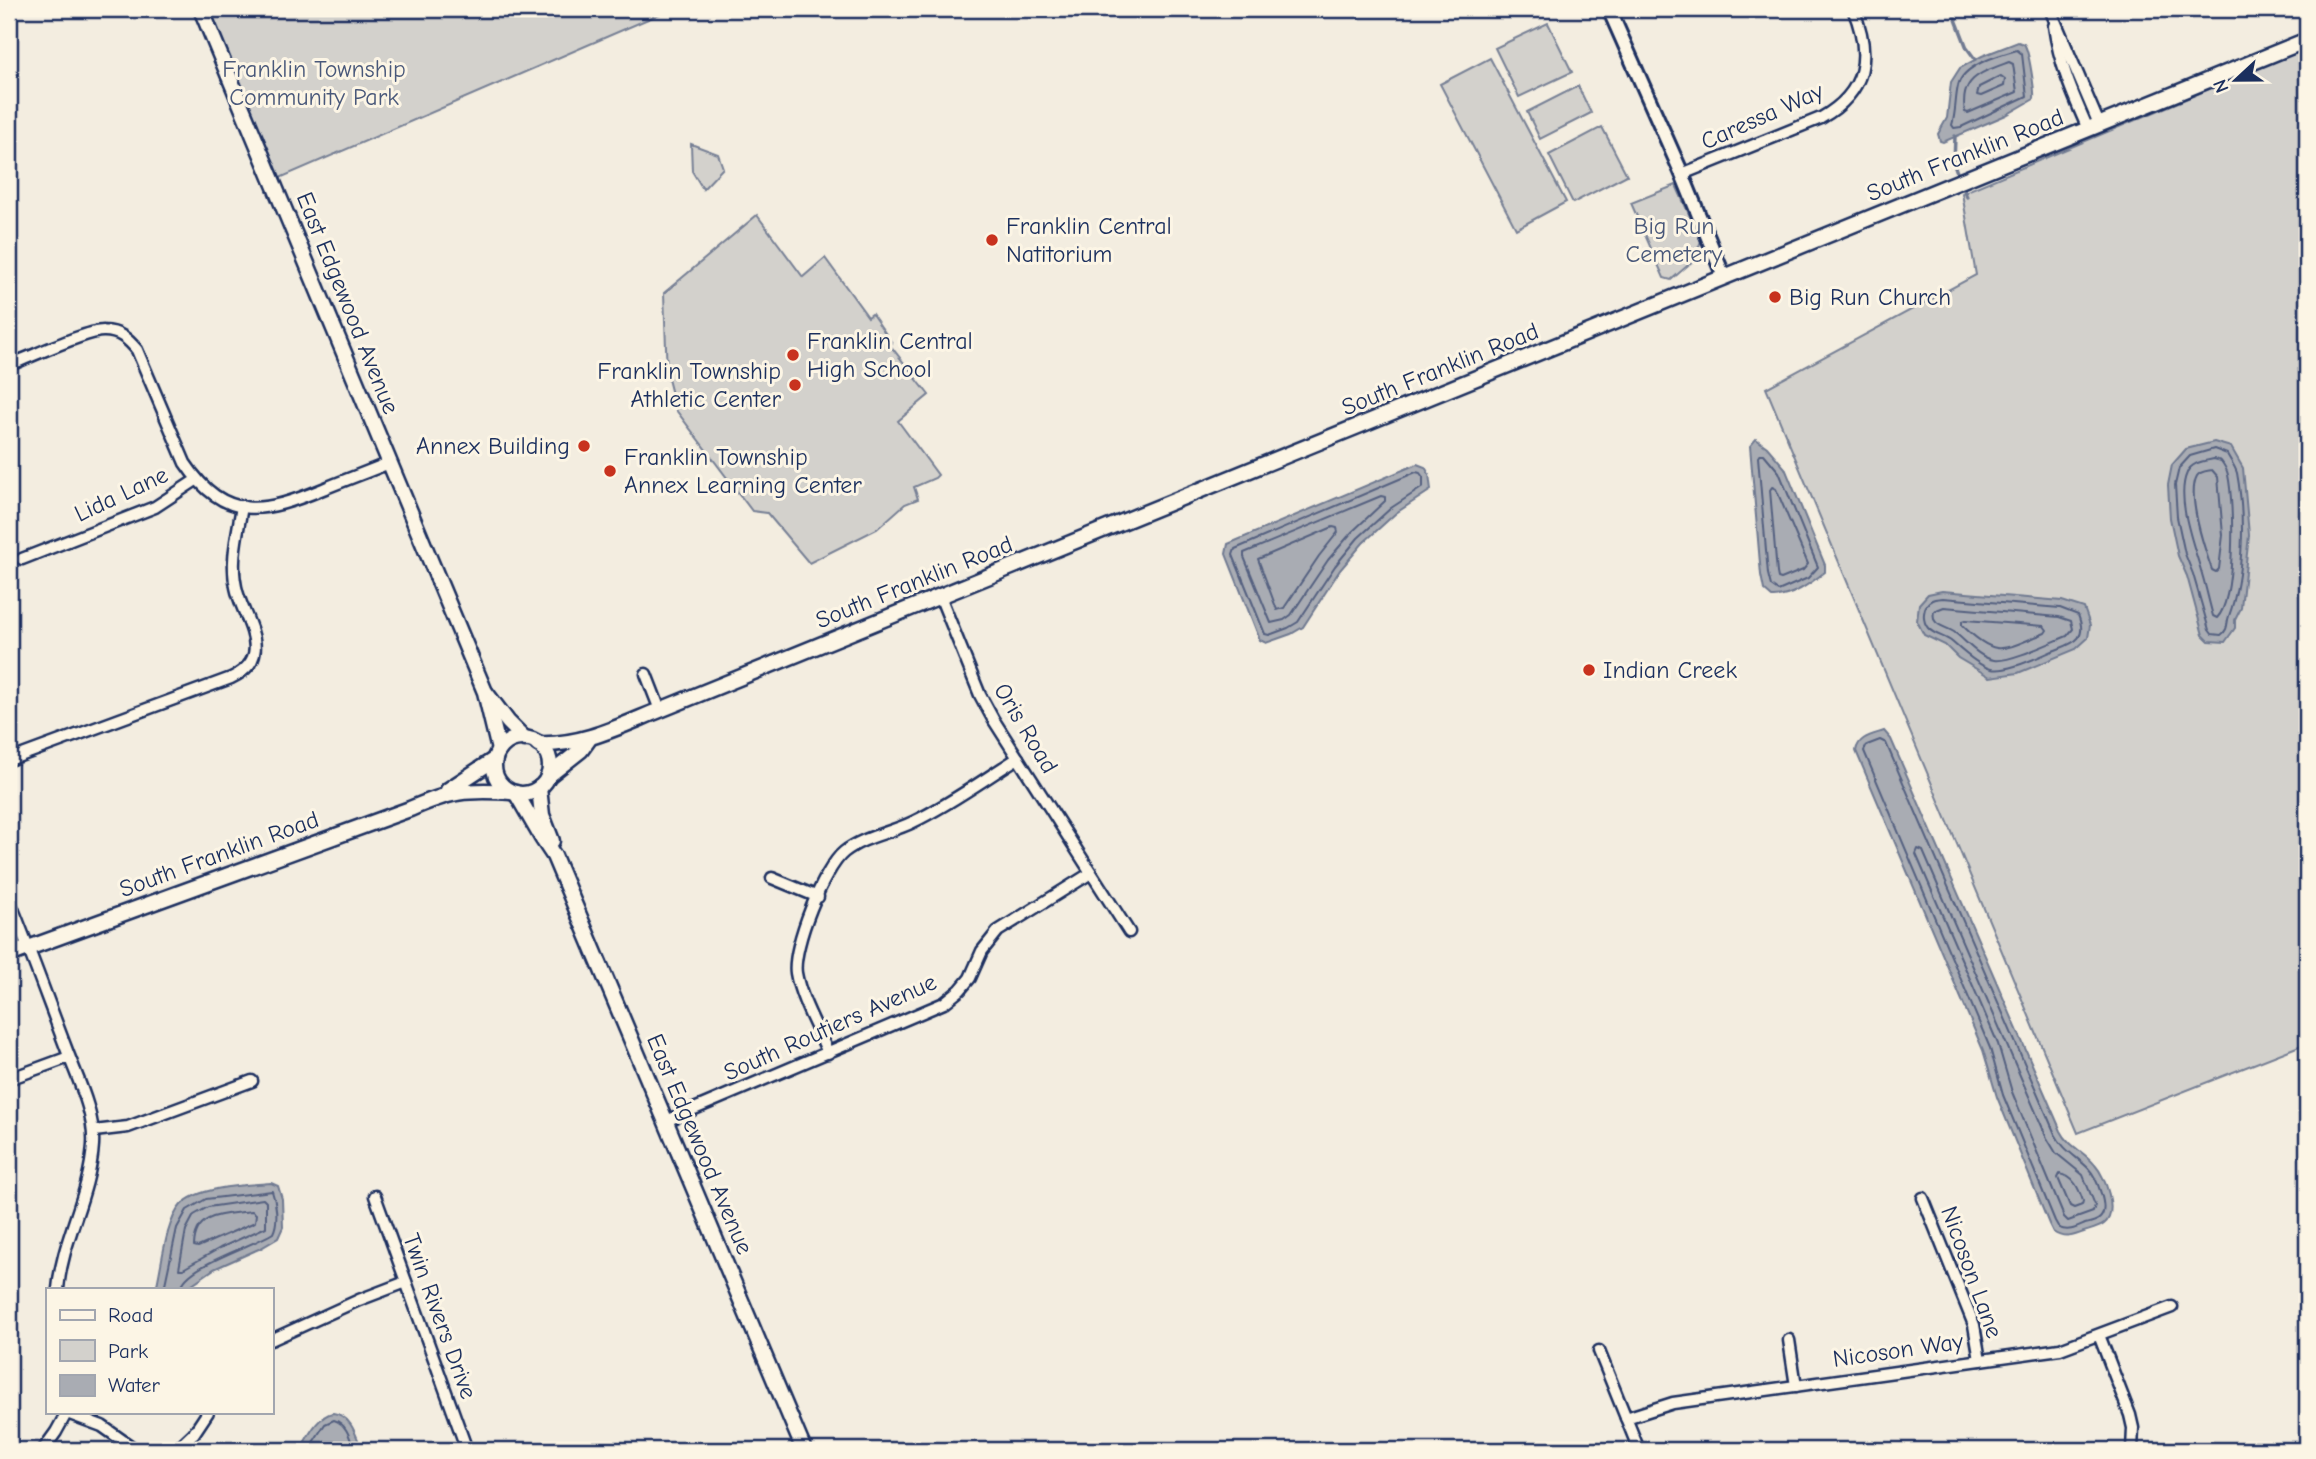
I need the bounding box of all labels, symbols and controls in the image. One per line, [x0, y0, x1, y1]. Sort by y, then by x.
north arrow [2200, 46, 2270, 116]
park label: Franklin Township Community Park [222, 55, 406, 111]
text: N [2209, 76, 2234, 96]
street label: Caressa Way [1697, 77, 1828, 155]
street label: South Franklin Road [1862, 103, 2068, 207]
street label: East Edgewood Avenue [291, 188, 405, 418]
place label: Franklin Central Natitorium [1006, 212, 1172, 268]
park label: Big Run Cemetery [1625, 212, 1723, 268]
marker: Franklin Central Natitorium [984, 232, 1000, 248]
place label: Big Run Church [1789, 283, 1951, 311]
marker: Big Run Church [1767, 289, 1783, 305]
street label: South Franklin Road [1337, 317, 1543, 421]
place label: Franklin Central High School [807, 327, 973, 383]
marker: Franklin Central High School [785, 347, 801, 363]
place label: Franklin Township Athletic Center [597, 357, 781, 413]
marker: Franklin Township Athletic Center [787, 377, 803, 393]
place label: Annex Building [416, 432, 570, 460]
marker: Annex Building [576, 438, 592, 454]
place label: Franklin Township Annex Learning Center [624, 443, 862, 499]
street label: Lida Lane [70, 460, 172, 528]
marker: Franklin Township Annex Learning Center [602, 463, 618, 479]
street label: South Franklin Road [811, 530, 1017, 634]
place label: Indian Creek [1603, 656, 1737, 684]
marker: Indian Creek [1581, 662, 1597, 678]
street label: Oris Road [988, 678, 1064, 778]
street label: South Franklin Road [116, 805, 322, 903]
street label: South Routiers Avenue [719, 967, 941, 1087]
street label: East Edgewood Avenue [641, 1030, 759, 1258]
street label: Nicoson Lane [1935, 1202, 2009, 1342]
street label: Twin Rivers Drive [397, 1229, 483, 1403]
legend [46, 1288, 273, 1414]
text: Road [108, 1303, 153, 1327]
street label: Nicoson Way [1831, 1327, 1965, 1373]
text: Park [108, 1339, 148, 1363]
text: Water [108, 1373, 161, 1397]

